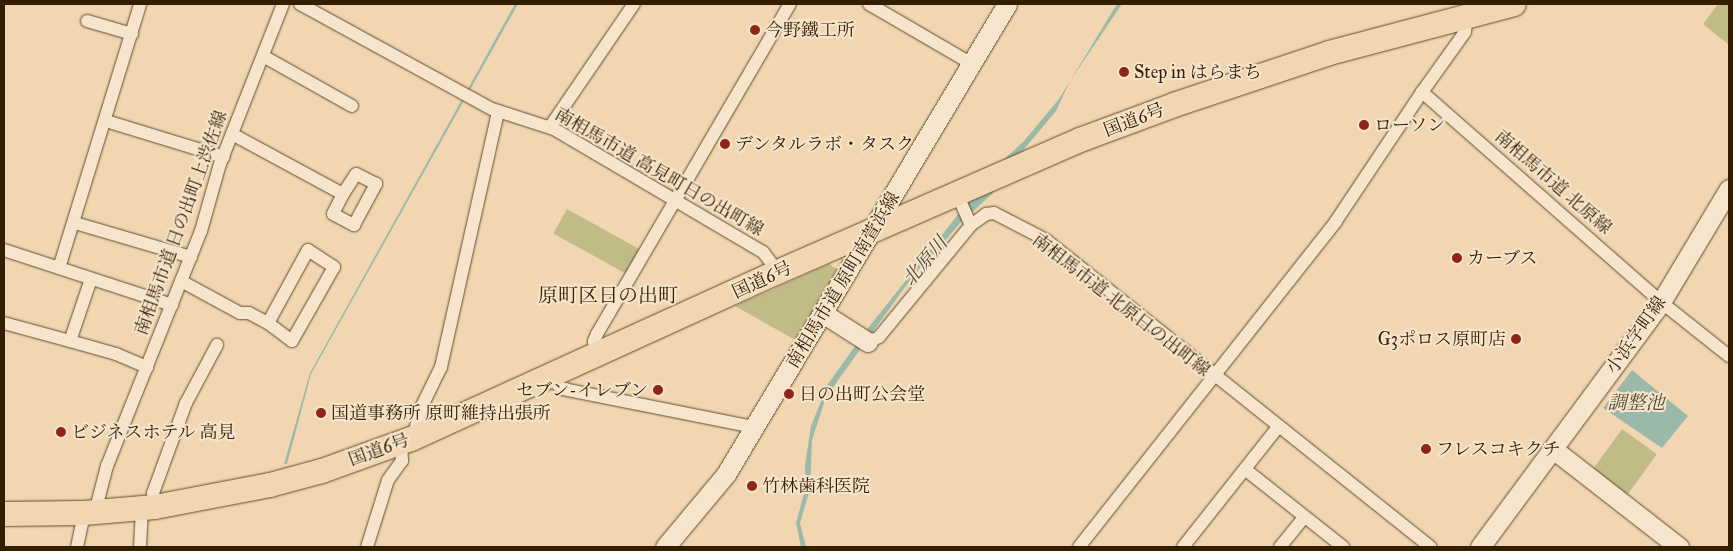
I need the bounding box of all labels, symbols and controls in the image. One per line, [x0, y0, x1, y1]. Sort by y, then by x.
place label: 今野鐵工所 [765, 19, 855, 41]
marker: 今野鐵工所 [749, 24, 761, 36]
place label: Step in はらまち [1134, 61, 1262, 83]
marker: Step in はらまち [1118, 66, 1130, 78]
street label: 国道6号 [1101, 99, 1167, 141]
street label: 南相馬市道 高見町日の出町線 [551, 103, 767, 241]
street label: 南相馬市道 日の出町上渋佐線 [130, 108, 232, 338]
place label: ローソン [1374, 114, 1446, 136]
marker: ローソン [1358, 119, 1370, 131]
street label: 南相馬市道 北原線 [1490, 125, 1616, 239]
place label: デンタルラボ・タスク [735, 133, 915, 155]
marker: デンタルラボ・タスク [719, 138, 731, 150]
street label: 南相馬市道 原町南萱浜線 [782, 188, 904, 372]
street label: 南相馬市道 北原日の出町線 [1028, 229, 1214, 381]
water label: 北原川 [898, 232, 952, 290]
place label: カーブス [1467, 247, 1539, 269]
marker: カーブス [1451, 252, 1463, 264]
street label: 国道6号 [729, 257, 795, 303]
district label: 原町区日の出町 [538, 283, 678, 307]
street label: 小浜字町線 [1601, 292, 1671, 378]
place label: G3ポロス原町店 [1378, 328, 1506, 350]
marker: G3ポロス原町店 [1510, 333, 1522, 345]
place label: セブン-イレブン [515, 379, 648, 401]
place label: 日の出町公会堂 [799, 383, 925, 405]
marker: セブン-イレブン [652, 384, 664, 396]
marker: 日の出町公会堂 [783, 388, 795, 400]
water label: 調整池 [1608, 392, 1664, 414]
place label: 国道事務所 原町維持出張所 [331, 402, 551, 424]
marker: 国道事務所 原町維持出張所 [315, 407, 327, 419]
place label: ビジネスホテル 高見 [71, 421, 237, 443]
marker: ビジネスホテル 高見 [55, 426, 67, 438]
street label: 国道6号 [346, 429, 412, 471]
place label: フレスコキクチ [1436, 438, 1562, 460]
marker: フレスコキクチ [1420, 443, 1432, 455]
place label: 竹林歯科医院 [762, 475, 870, 497]
marker: 竹林歯科医院 [746, 480, 758, 492]

